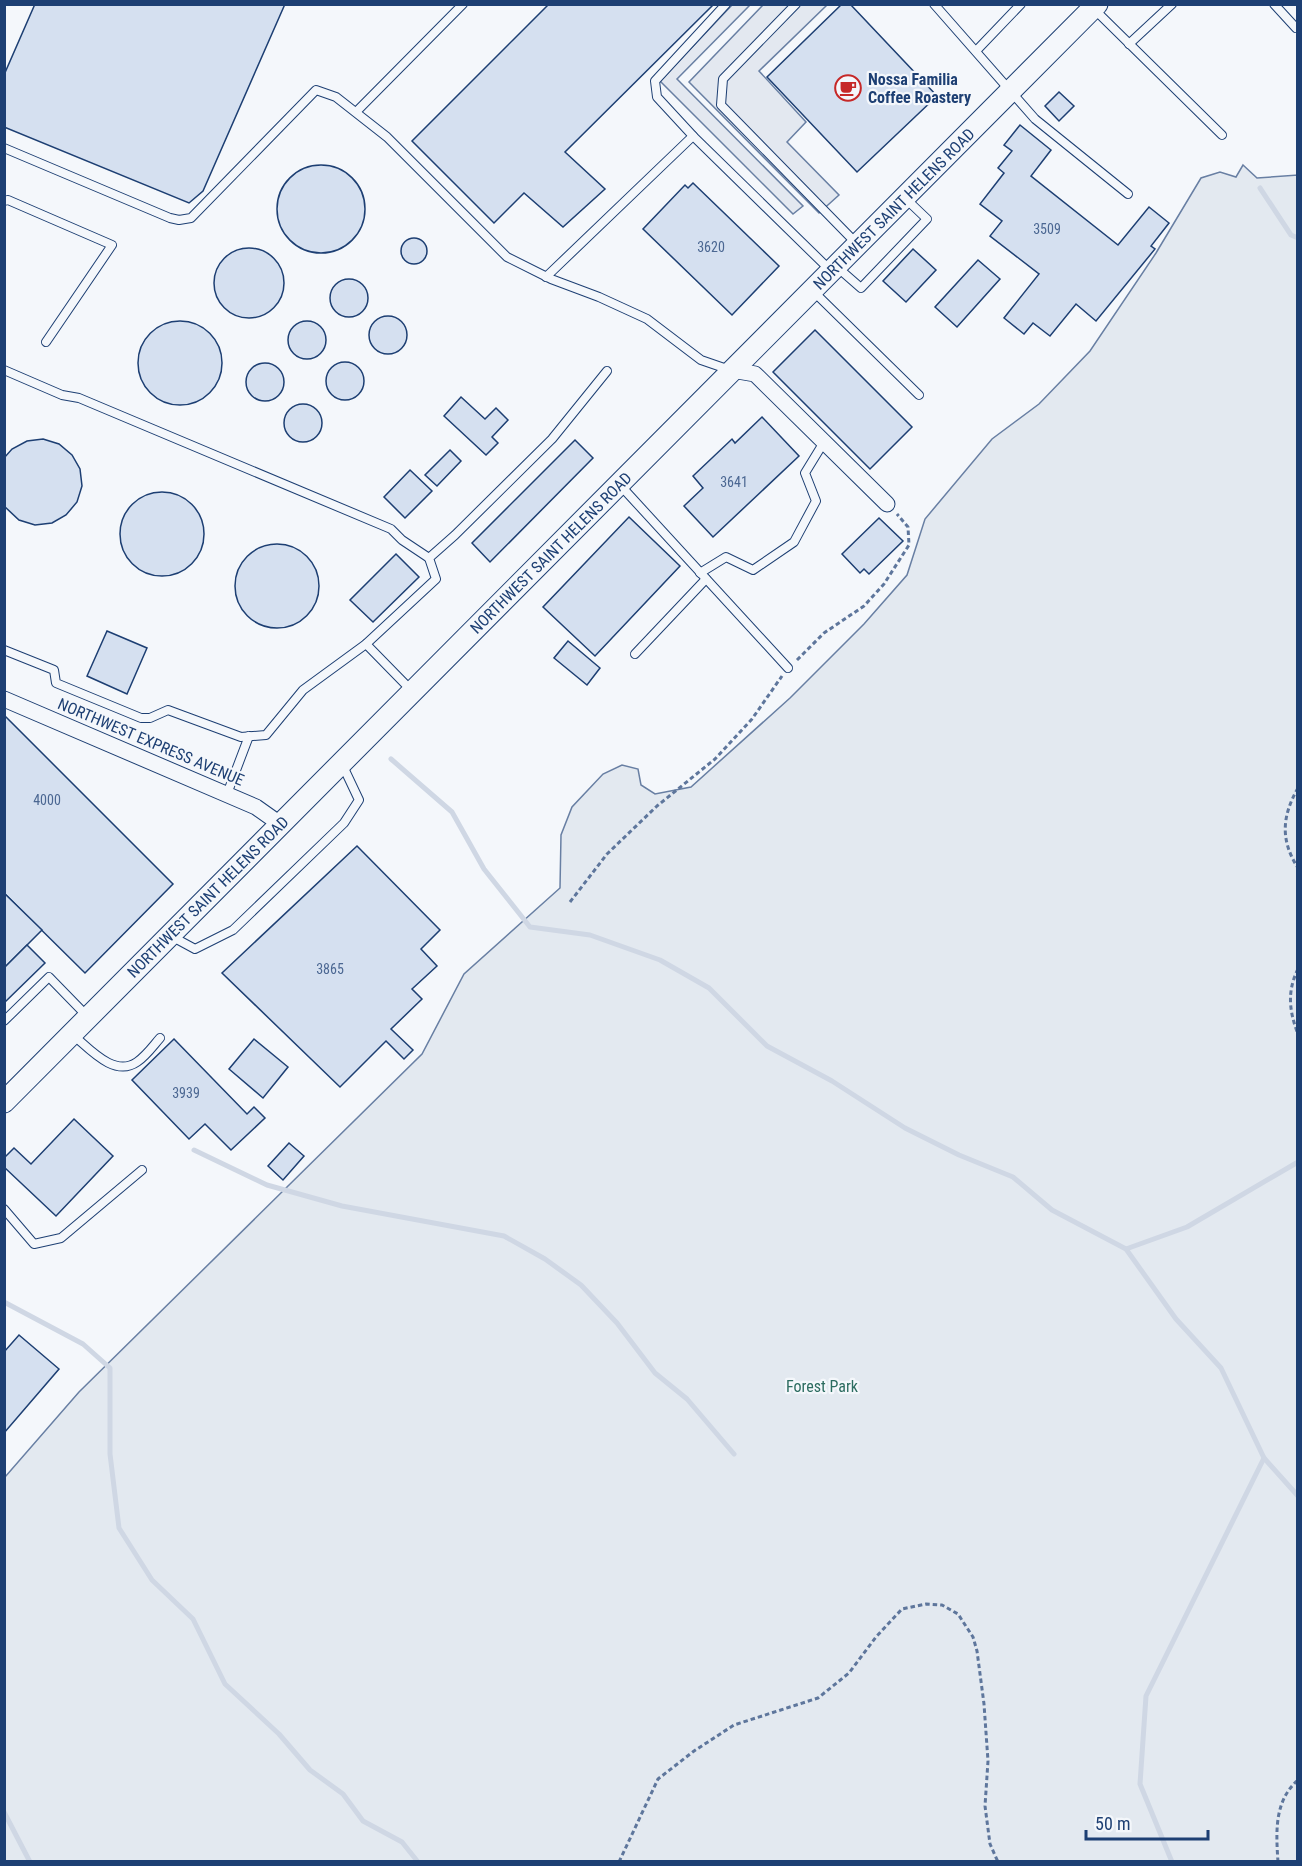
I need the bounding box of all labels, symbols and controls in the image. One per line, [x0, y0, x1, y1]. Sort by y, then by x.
place label: Nossa Familia Coffee Roastery [868, 70, 971, 107]
cafe icon: Nossa Familia Coffee Roastery [833, 73, 863, 103]
street label: NORTHWEST SAINT HELENS ROAD [809, 124, 979, 294]
house number: 3509 [1033, 221, 1061, 237]
house number: 3620 [697, 239, 725, 255]
street label: NORTHWEST SAINT HELENS ROAD [466, 468, 636, 638]
house number: 3641 [720, 474, 748, 490]
street label: NORTHWEST EXPRESS AVENUE [55, 694, 247, 790]
house number: 4000 [33, 792, 61, 808]
street label: NORTHWEST SAINT HELENS ROAD [123, 812, 293, 982]
house number: 3865 [316, 961, 344, 977]
house number: 3939 [172, 1085, 200, 1101]
park label: Forest Park [786, 1377, 859, 1396]
scale bar [1086, 1803, 1208, 1841]
text: 50 m [1095, 1813, 1130, 1834]

